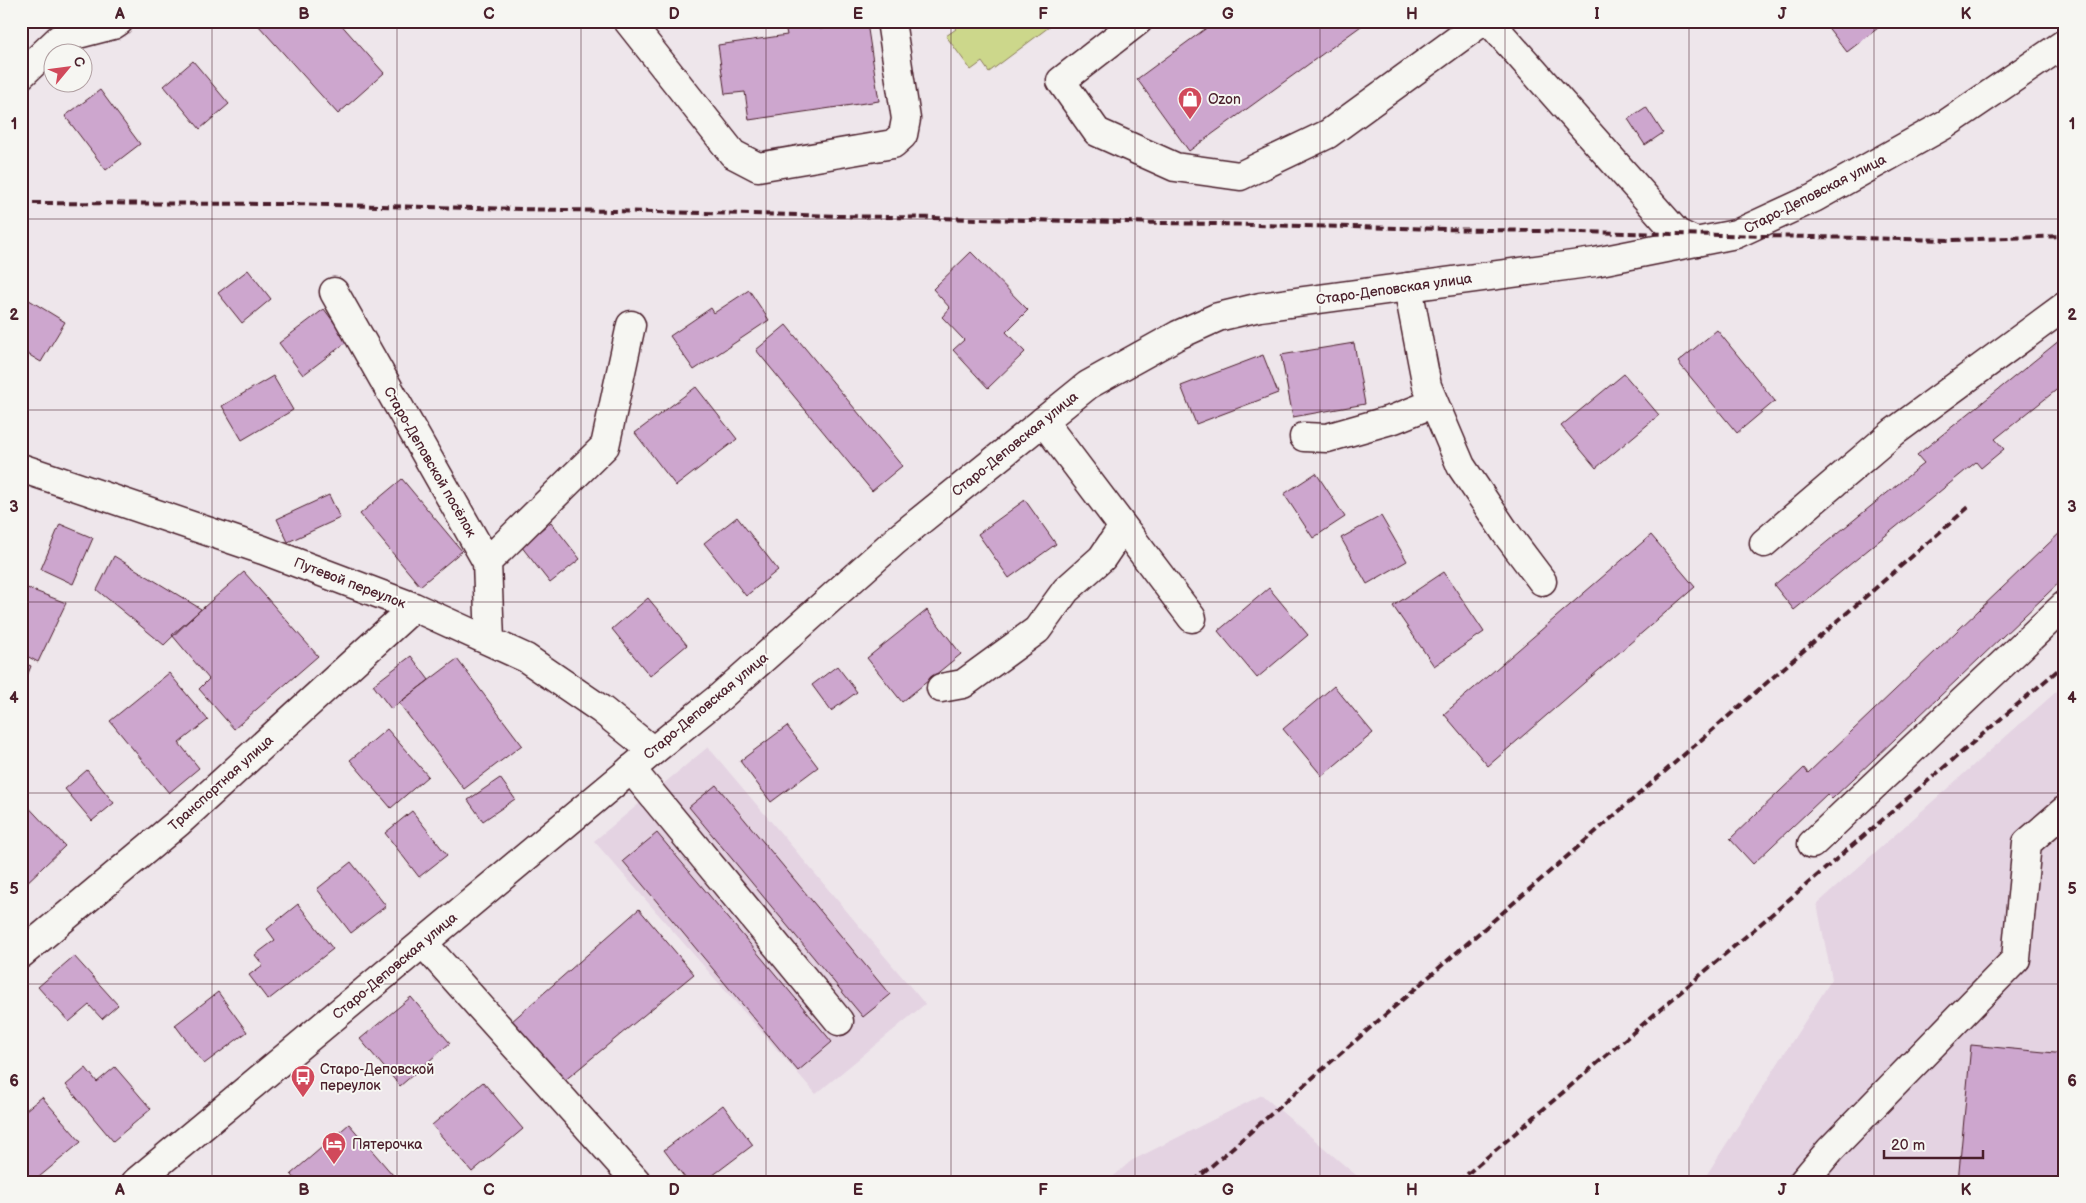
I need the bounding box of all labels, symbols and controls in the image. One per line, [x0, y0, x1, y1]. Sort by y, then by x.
text: A [114, 5, 125, 24]
text: B [298, 5, 310, 24]
text: C [483, 5, 495, 24]
text: D [668, 5, 680, 24]
text: E [853, 5, 863, 24]
text: F [1038, 5, 1048, 24]
text: G [1222, 5, 1234, 24]
text: H [1406, 5, 1418, 24]
text: I [1594, 5, 1600, 24]
text: J [1778, 5, 1787, 24]
text: K [1961, 5, 1972, 24]
north arrow [42, 42, 92, 92]
text: С [69, 54, 89, 71]
shop icon: Ozon [1177, 86, 1203, 120]
place label: Ozon [1208, 91, 1241, 108]
text: 1 [11, 115, 17, 134]
text: 1 [2069, 115, 2075, 134]
street label: Старо-Деповская улица [1741, 150, 1890, 237]
street label: Старо-Деповская улица [1315, 270, 1474, 308]
text: 2 [9, 306, 19, 325]
text: 2 [2067, 306, 2077, 325]
street label: Старо-Деповской посёлок [380, 384, 480, 541]
street label: Старо-Деповская улица [948, 387, 1082, 500]
text: 3 [9, 498, 19, 517]
text: 3 [2067, 498, 2077, 517]
street label: Путевой переулок [292, 554, 409, 612]
street label: Старо-Деповская улица [640, 648, 772, 763]
text: 4 [9, 689, 19, 708]
text: 4 [2067, 689, 2077, 708]
street label: Транспортная улица [165, 731, 277, 835]
text: 5 [9, 880, 19, 899]
text: 5 [2067, 880, 2077, 899]
street label: Старо-Деповская улица [329, 908, 461, 1023]
place label: Старо-Деповской переулок [320, 1061, 434, 1094]
bus stop icon: Старо-Деповской переулок [290, 1064, 316, 1098]
text: 6 [9, 1072, 19, 1091]
text: 6 [2067, 1072, 2077, 1091]
scale bar [1884, 1128, 1982, 1160]
hotel icon: Пятерочка [321, 1131, 347, 1165]
place label: Пятерочка [352, 1136, 423, 1153]
text: 20 m [1891, 1136, 1925, 1155]
text: A [114, 1181, 125, 1200]
text: B [298, 1181, 310, 1200]
text: C [483, 1181, 495, 1200]
text: D [668, 1181, 680, 1200]
text: E [853, 1181, 863, 1200]
text: F [1038, 1181, 1048, 1200]
text: G [1222, 1181, 1234, 1200]
text: H [1406, 1181, 1418, 1200]
text: I [1594, 1181, 1600, 1200]
text: J [1778, 1181, 1787, 1200]
text: K [1961, 1181, 1972, 1200]

